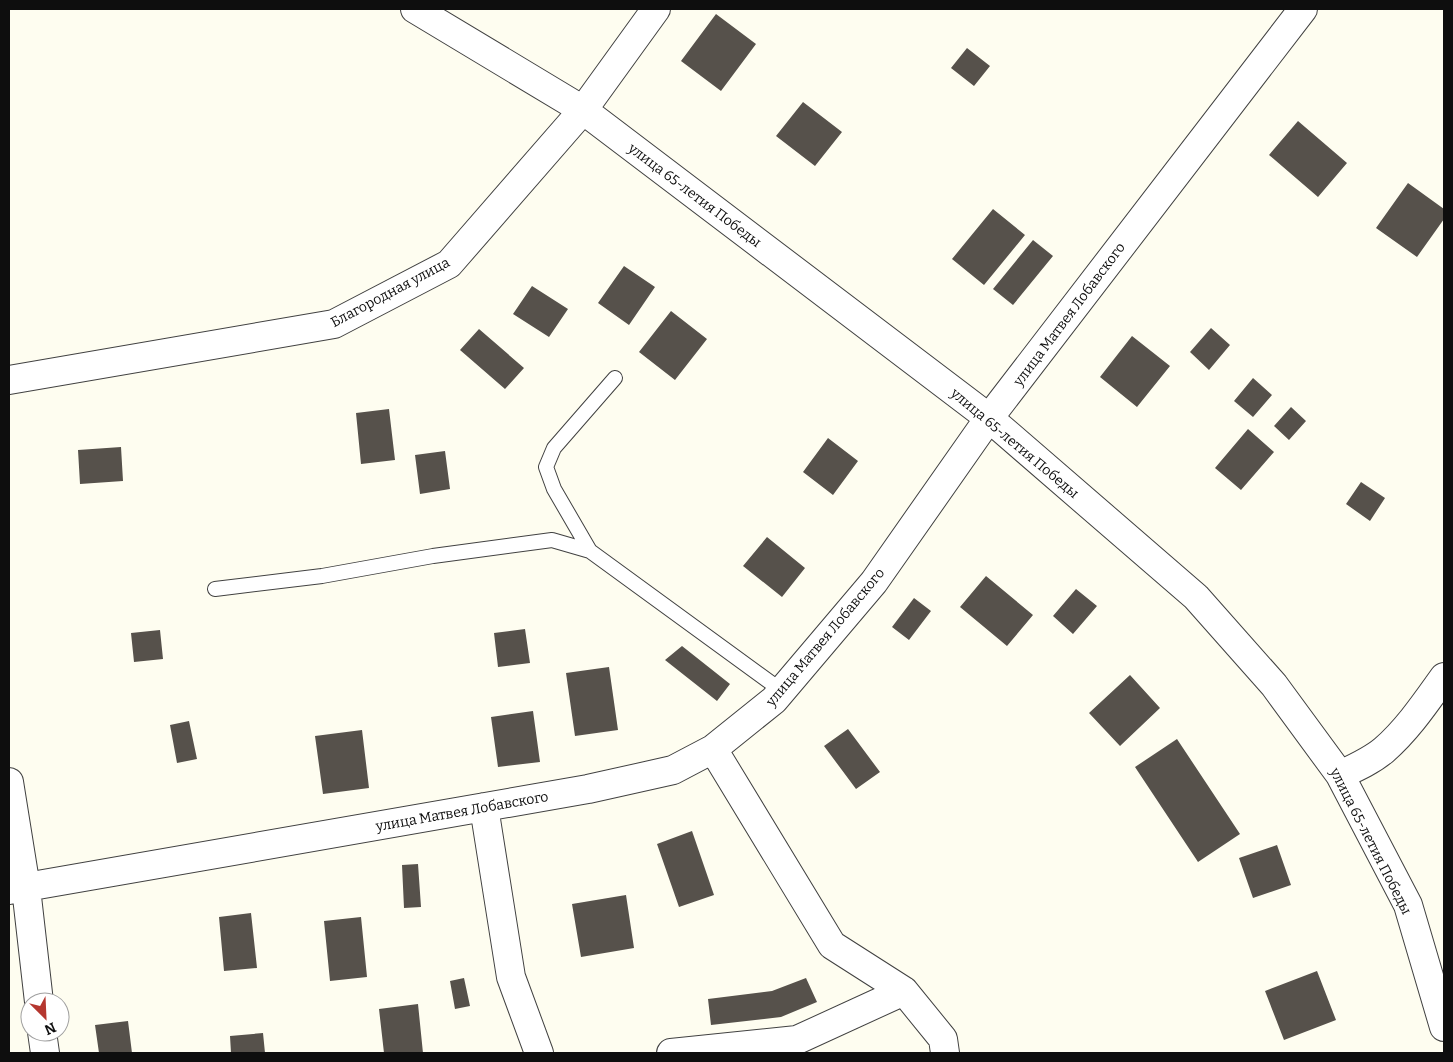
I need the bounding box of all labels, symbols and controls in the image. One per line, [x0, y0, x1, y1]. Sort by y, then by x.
street label: улица 65-летия Победы [624, 139, 765, 251]
street label: улица Матвея Лобавского [1009, 239, 1129, 390]
street label: Благородная улица [328, 254, 453, 331]
street label: улица 65-летия Победы [946, 384, 1082, 502]
street label: улица Матвея Лобавского [762, 565, 888, 711]
street label: улица 65-летия Победы [1326, 764, 1415, 917]
street label: улица Матвея Лобавского [373, 788, 550, 835]
north arrow [20, 992, 70, 1042]
text: N [42, 1018, 58, 1038]

